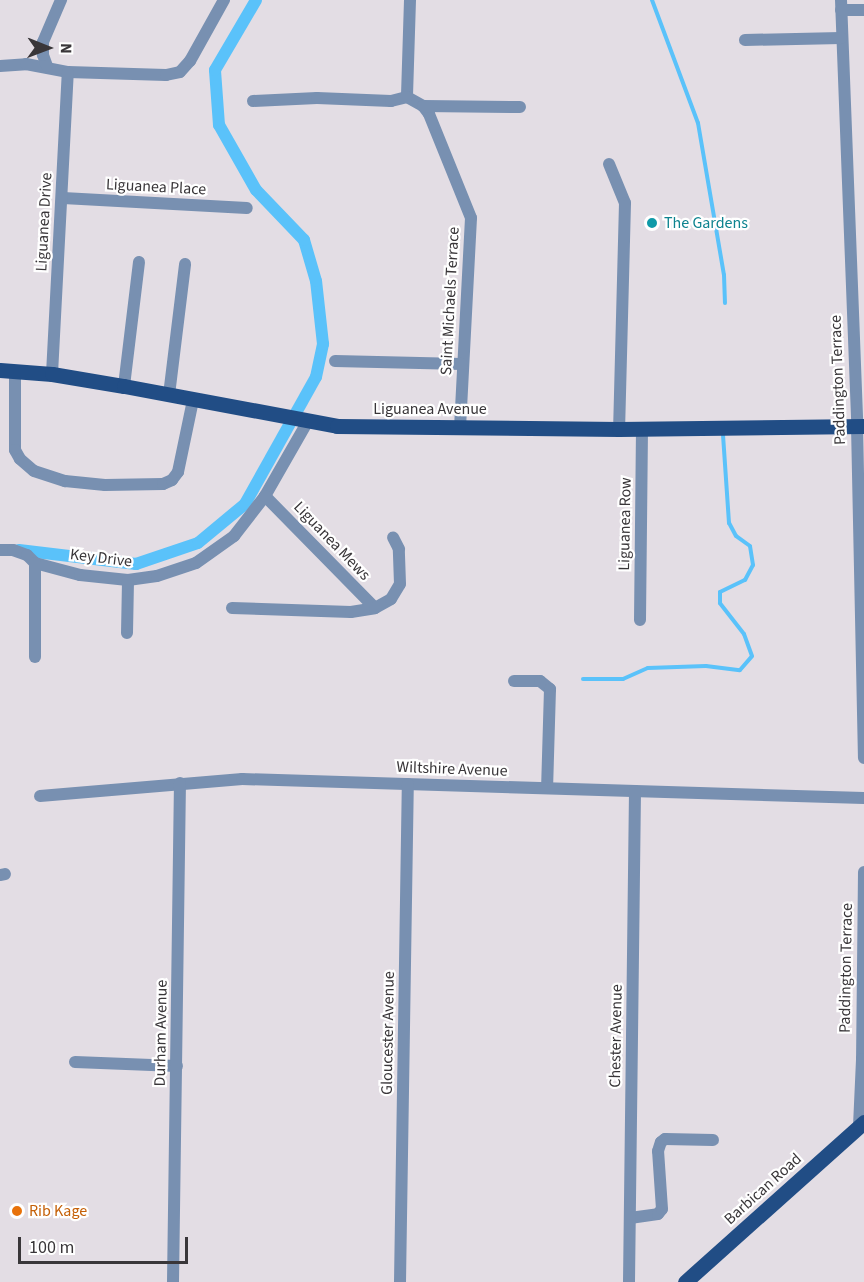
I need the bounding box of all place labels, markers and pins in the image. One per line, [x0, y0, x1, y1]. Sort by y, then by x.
place label: The Gardens [664, 213, 748, 233]
marker: The Gardens [645, 216, 659, 230]
place label: Rib Kage [29, 1201, 87, 1221]
marker: Rib Kage [10, 1204, 24, 1218]

